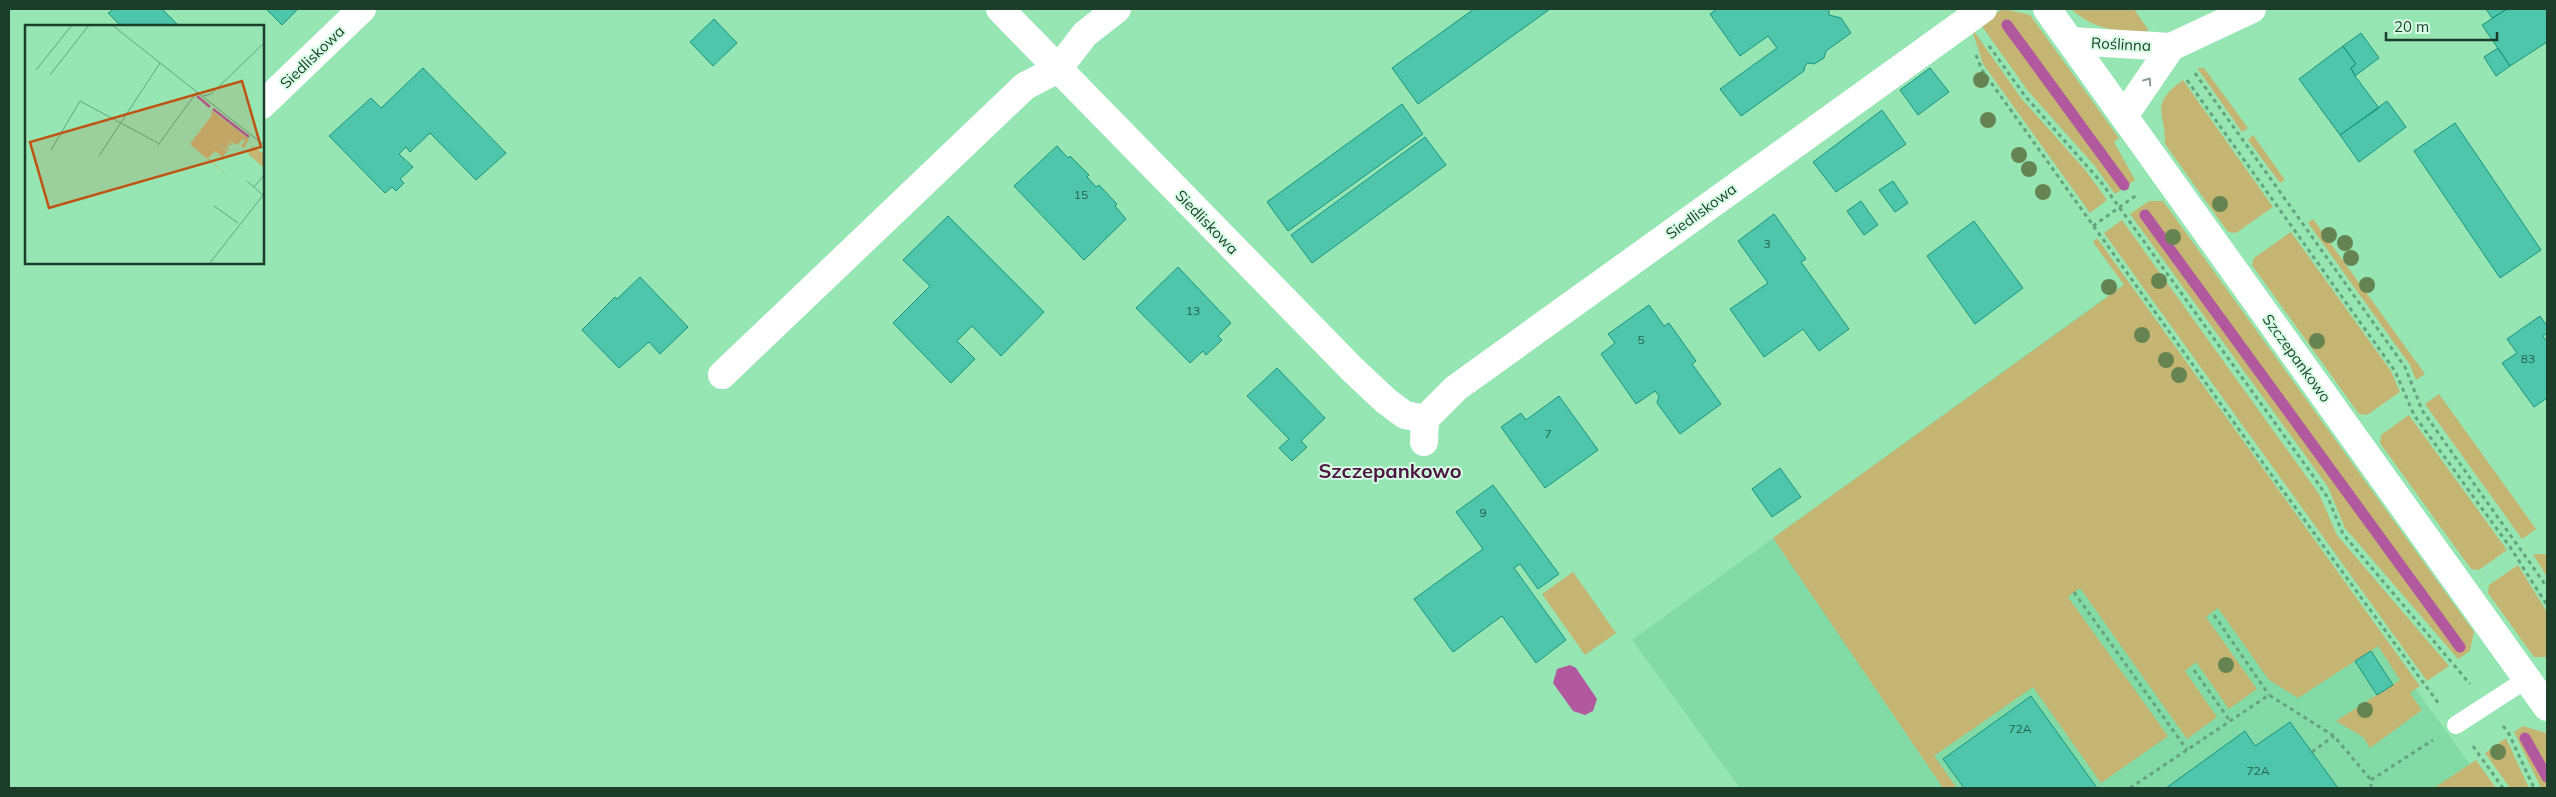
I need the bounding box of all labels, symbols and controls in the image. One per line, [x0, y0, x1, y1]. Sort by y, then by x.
scale bar [2386, 10, 2497, 42]
text: 20 m [2394, 17, 2429, 36]
street label: Siedliskowa [276, 22, 348, 92]
inset map [25, 25, 264, 264]
street label: Roślinna [2091, 33, 2151, 55]
one-way arrow [2142, 78, 2151, 87]
street label: Siedliskowa [1662, 179, 1740, 243]
street label: Siedliskowa [1172, 186, 1242, 258]
house number: 15 [1074, 187, 1088, 202]
house number: 3 [1763, 236, 1771, 251]
house number: 13 [1186, 303, 1200, 318]
street label: Szczepankowo [2259, 310, 2335, 406]
house number: 5 [1637, 332, 1645, 347]
house number: 83 [2521, 351, 2535, 366]
house number: 7 [1544, 426, 1552, 441]
district label: Szczepankowo [1318, 458, 1462, 483]
house number: 9 [1479, 505, 1487, 520]
house number: 72A [2008, 721, 2032, 736]
house number: 72A [2246, 763, 2270, 778]

